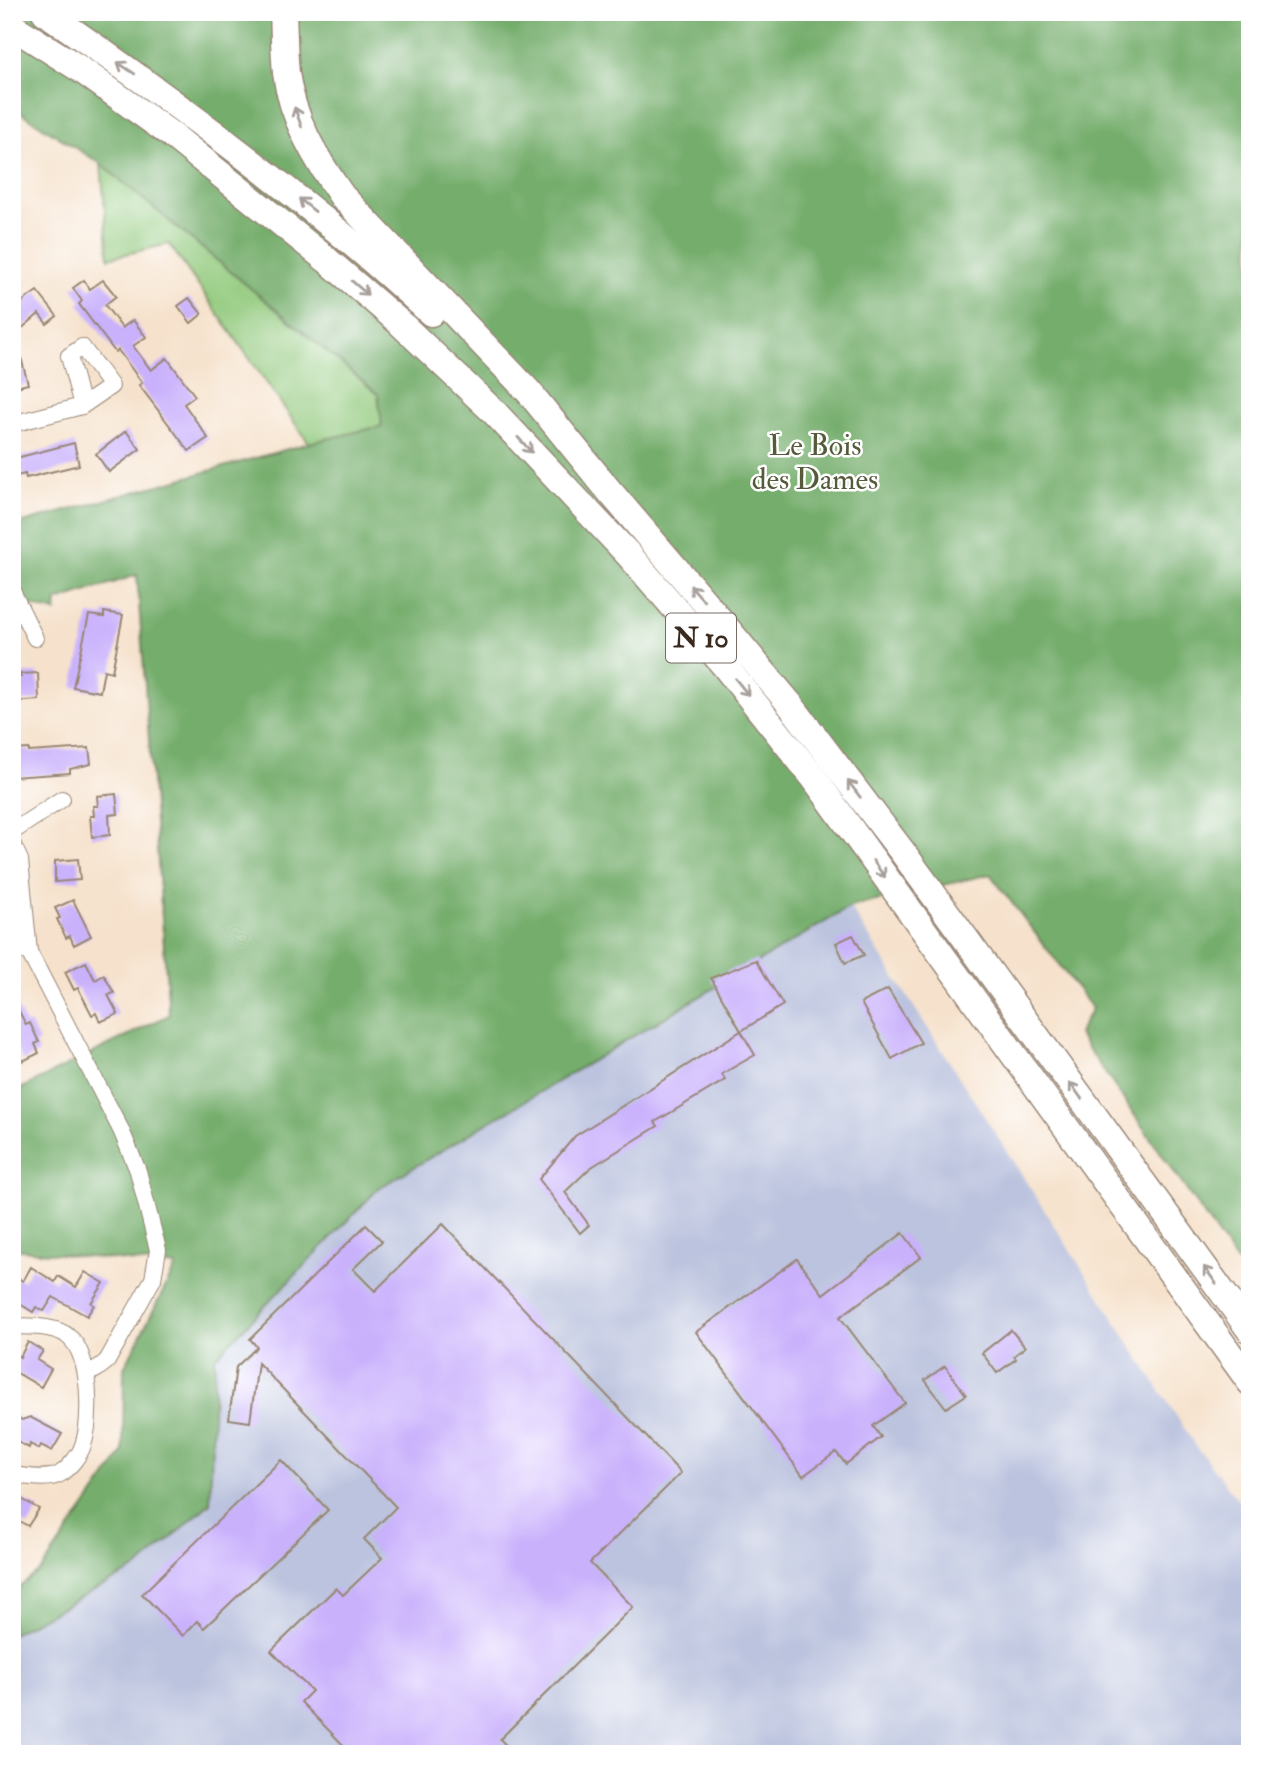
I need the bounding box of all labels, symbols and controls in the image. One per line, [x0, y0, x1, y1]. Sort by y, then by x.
one-way arrow [117, 61, 136, 75]
one-way arrow [291, 106, 303, 128]
one-way arrow [299, 198, 317, 213]
one-way arrow [350, 280, 368, 296]
park label: Le Bois des Dames [752, 427, 878, 498]
one-way arrow [516, 436, 533, 453]
one-way arrow [689, 584, 705, 602]
road number: N 10 [666, 614, 736, 662]
one-way arrow [734, 678, 749, 696]
one-way arrow [847, 781, 862, 799]
one-way arrow [871, 859, 886, 878]
one-way arrow [1069, 1082, 1083, 1101]
one-way arrow [1202, 1266, 1217, 1285]

